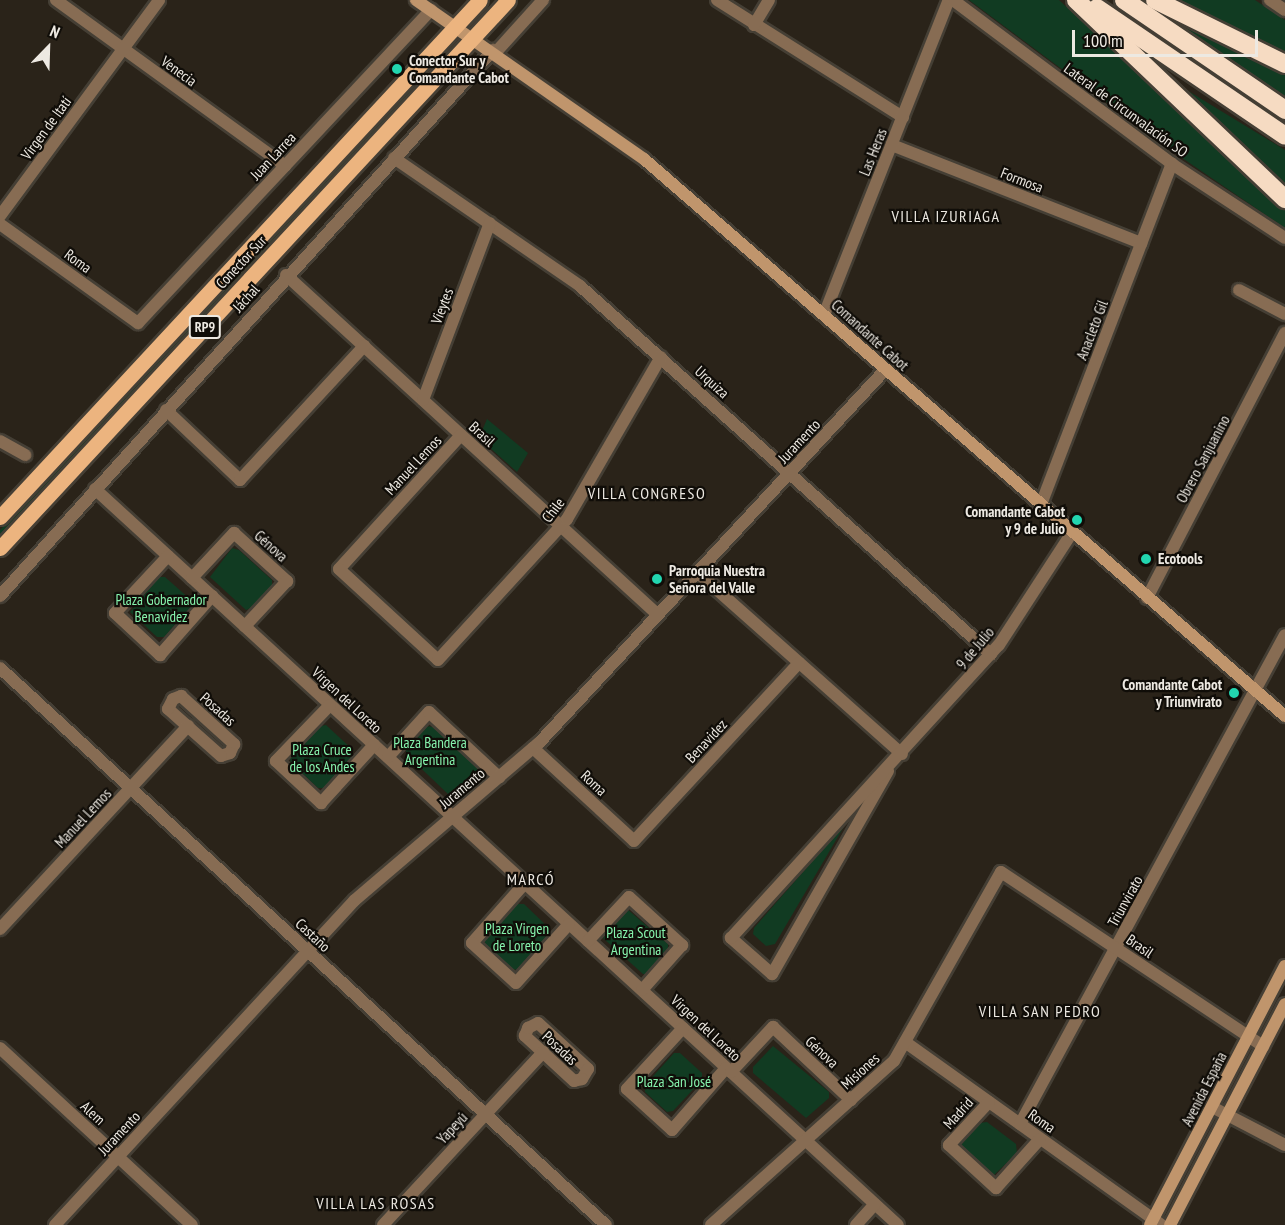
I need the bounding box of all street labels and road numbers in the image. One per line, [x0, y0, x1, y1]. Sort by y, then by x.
street label: Venecia [158, 52, 200, 90]
street label: Lateral de Circunvalación SO [1061, 59, 1191, 161]
street label: Virgen de Itatí [17, 93, 75, 163]
street label: Las Heras [855, 126, 891, 178]
street label: Juan Larrea [247, 129, 299, 183]
street label: Formosa [998, 164, 1046, 196]
street label: Conector Sur [212, 232, 270, 292]
street label: Roma [61, 245, 95, 277]
street label: Jáchal [229, 280, 263, 316]
street label: Vieytes [427, 285, 457, 327]
street label: Comandante Cabot [828, 296, 912, 374]
street label: Anacleto Gil [1072, 298, 1112, 362]
road number: RP9 [188, 316, 222, 338]
street label: Urquiza [691, 362, 733, 402]
street label: Obrero Sanjuanino [1172, 412, 1234, 506]
street label: Juramento [774, 415, 824, 467]
street label: Brasil [465, 418, 499, 450]
street label: Manuel Lemos [381, 432, 445, 498]
street label: Chile [538, 494, 568, 526]
street label: Génova [251, 526, 291, 566]
street label: 9 de Julio [952, 623, 998, 673]
street label: Virgen del Loreto [308, 663, 386, 737]
street label: Posadas [197, 688, 239, 730]
street label: Benavidez [681, 716, 731, 766]
street label: Juramento [436, 764, 488, 812]
street label: Roma [577, 767, 611, 799]
street label: Manuel Lemos [51, 785, 115, 851]
street label: Triunvirato [1104, 872, 1146, 930]
street label: Castaño [292, 914, 334, 956]
street label: Brasil [1123, 930, 1157, 962]
street label: Virgen del Loreto [667, 991, 745, 1065]
street label: Posadas [539, 1027, 581, 1069]
street label: Génova [802, 1032, 842, 1072]
street label: Misiones [837, 1049, 883, 1093]
street label: Avenida España [1178, 1049, 1230, 1129]
street label: Madrid [939, 1094, 977, 1132]
street label: Alem [77, 1097, 109, 1129]
street label: Roma [1025, 1105, 1059, 1137]
street label: Juramento [94, 1107, 144, 1159]
street label: Yapeyú [433, 1108, 471, 1148]

